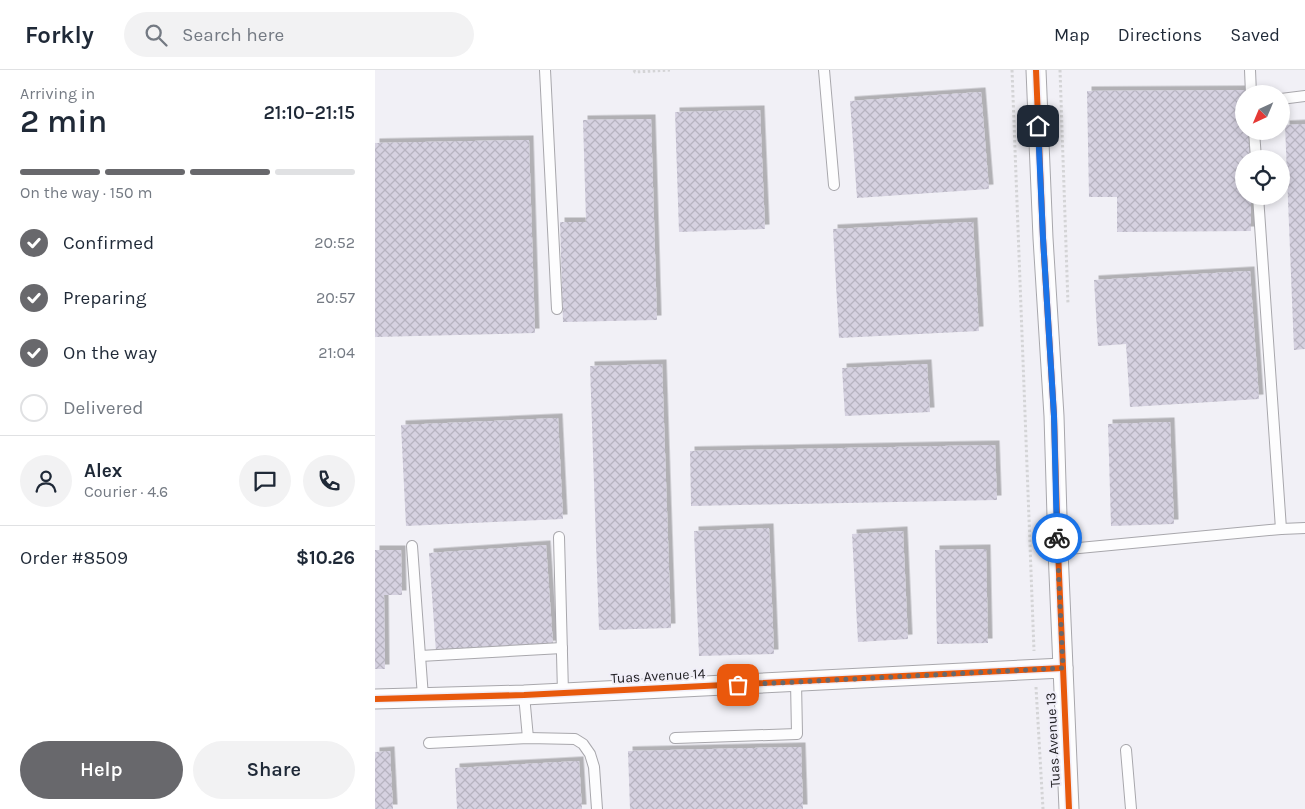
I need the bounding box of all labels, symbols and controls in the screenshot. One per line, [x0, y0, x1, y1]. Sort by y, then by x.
search box [124, 12, 474, 57]
text: Forkly [25, 21, 94, 49]
icon: search [142, 21, 170, 49]
text: Search here [182, 24, 284, 46]
text: Map [1054, 24, 1090, 46]
text: Directions [1118, 24, 1202, 46]
text: Saved [1230, 24, 1280, 46]
text: Arriving in [20, 84, 95, 103]
north arrow [1235, 85, 1290, 140]
map controls [1235, 85, 1290, 205]
text: 21:10–21:15 [263, 102, 355, 124]
text: 2 min [20, 103, 107, 140]
pin [1017, 105, 1059, 147]
icon: home [1024, 112, 1052, 140]
button: locate [1235, 150, 1290, 205]
text: On the way · 150 m [20, 183, 152, 202]
icon: check [20, 229, 48, 257]
text: Confirmed [63, 232, 154, 254]
text: 20:52 [314, 233, 355, 252]
icon: check [20, 284, 48, 312]
text: Preparing [63, 287, 146, 309]
text: 20:57 [316, 288, 355, 307]
icon: check [20, 339, 48, 367]
text: On the way [63, 342, 157, 364]
text: 21:04 [318, 343, 355, 362]
text: Delivered [63, 397, 143, 419]
button: person [20, 455, 72, 507]
button: chat [239, 455, 291, 507]
button: phone [303, 455, 355, 507]
text: Alex [84, 460, 122, 482]
text: Courier · 4.6 [84, 482, 168, 501]
courier [1032, 513, 1082, 563]
icon: bike [1043, 524, 1071, 552]
text: Order #8509 [20, 547, 128, 569]
text: $10.26 [296, 547, 355, 569]
pin [717, 664, 759, 706]
street label: Tuas Avenue 14 [610, 665, 706, 687]
icon: bag [724, 671, 752, 699]
street label: Tuas Avenue 13 [1042, 692, 1064, 788]
button: Help [20, 741, 183, 799]
button: Share [193, 741, 355, 799]

